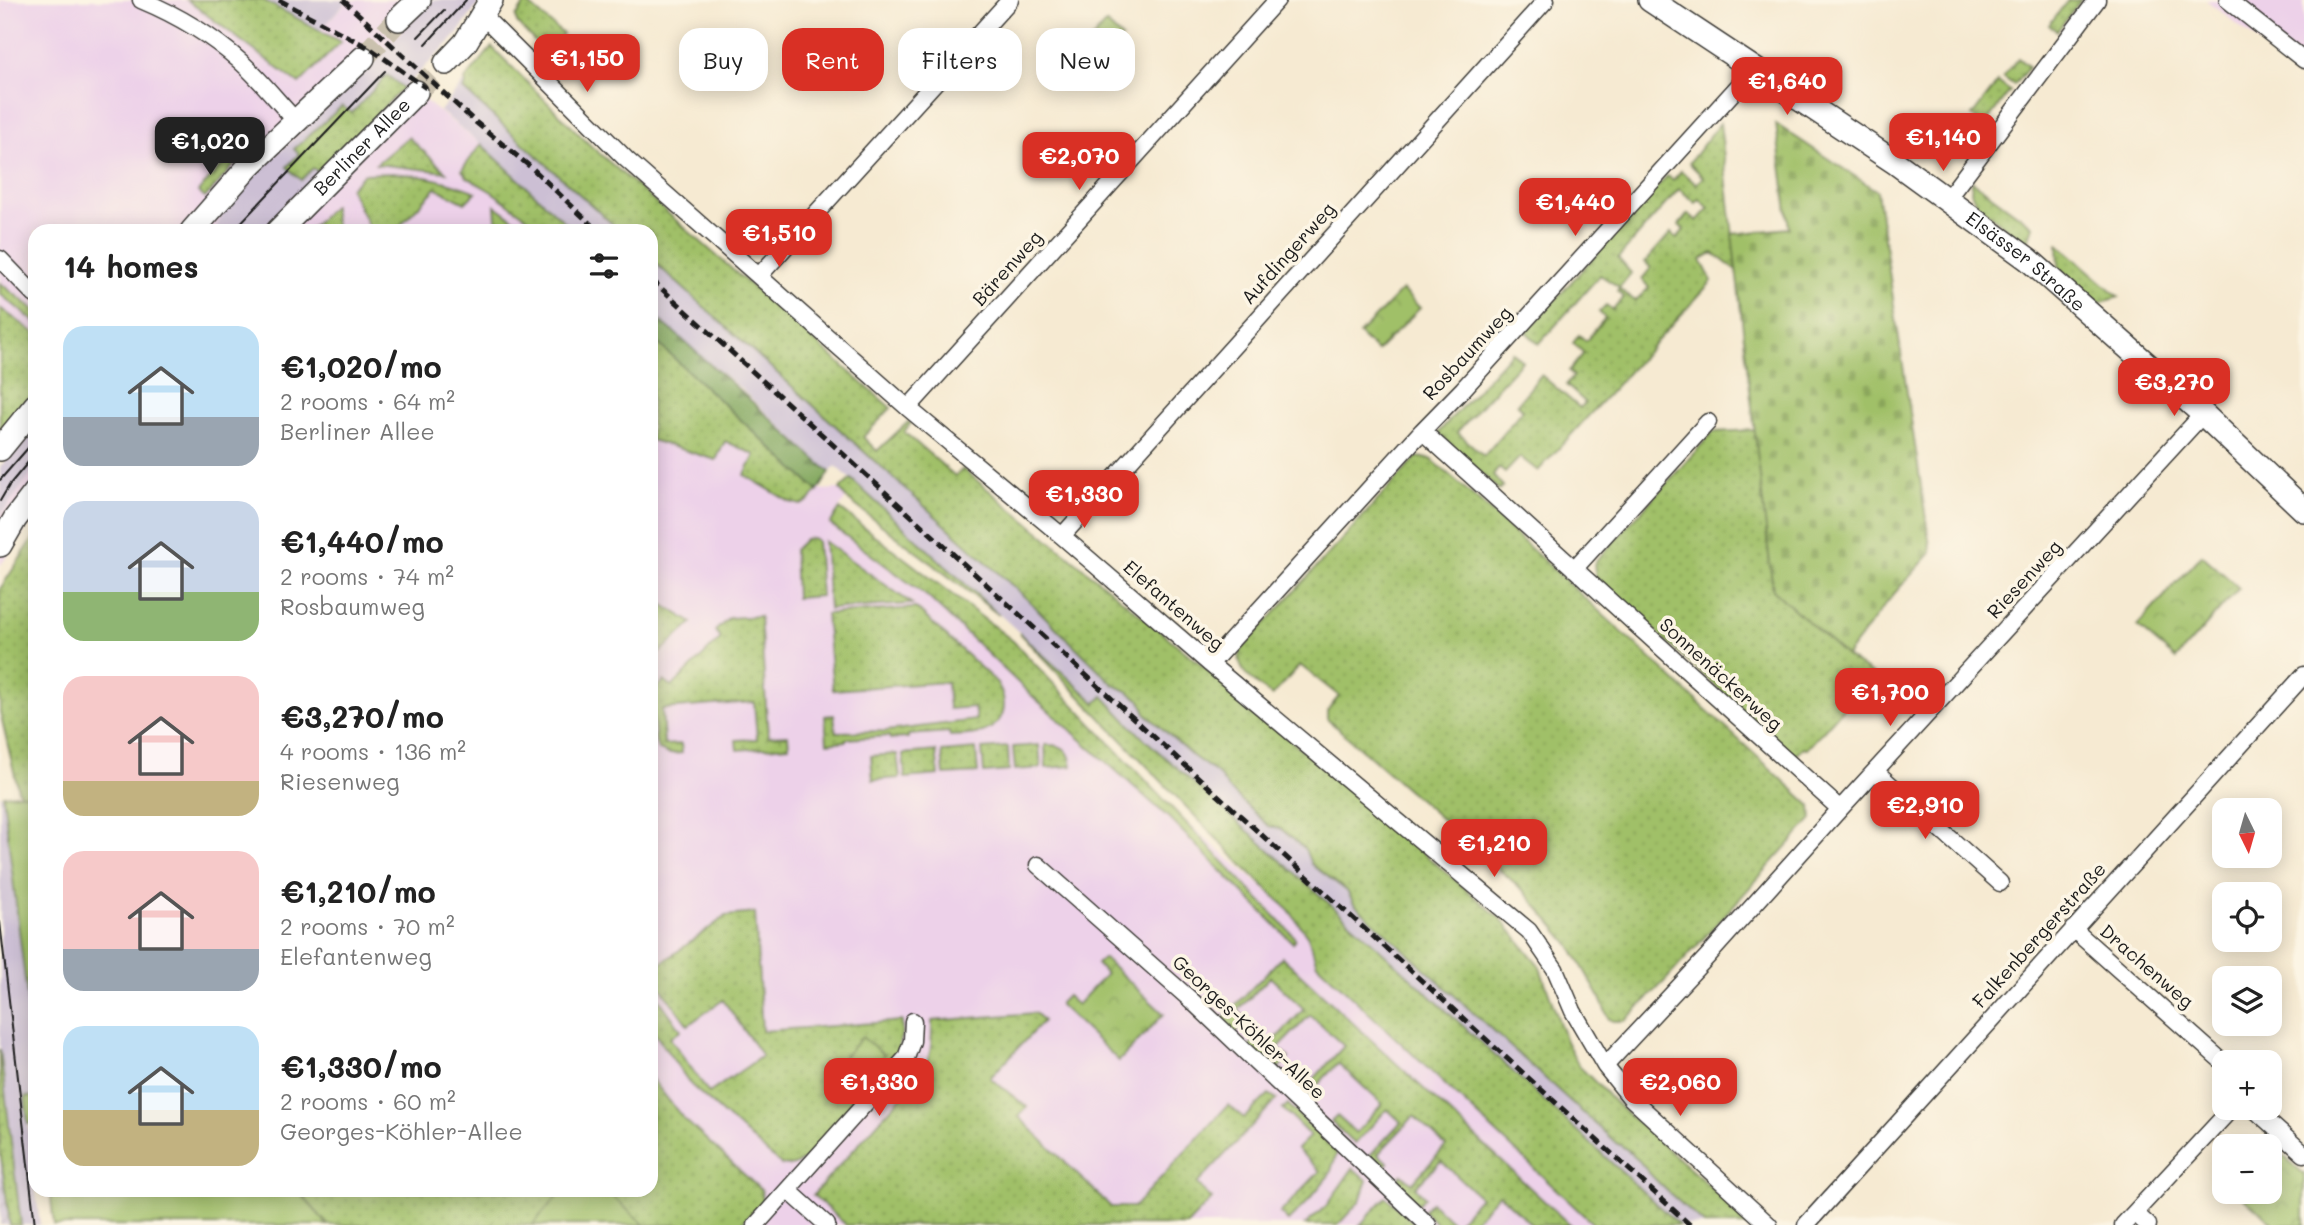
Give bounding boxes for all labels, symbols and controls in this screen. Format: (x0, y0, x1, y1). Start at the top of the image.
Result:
chip: Buy (679, 28, 768, 91)
chip: Rent (782, 28, 884, 91)
chip: Filters (898, 28, 1022, 91)
chip: New (1036, 28, 1135, 91)
pin: €1,150 (530, 34, 644, 94)
text: €1,150 (550, 42, 624, 72)
pin: €1,640 (1730, 58, 1844, 117)
text: €1,640 (1747, 65, 1827, 95)
street label: Berliner Allee (308, 92, 415, 200)
pin: €1,140 (1886, 114, 2000, 173)
pin: €1,020 (153, 118, 267, 177)
text: €1,140 (1905, 121, 1981, 151)
text: €1,020 (171, 125, 249, 155)
pin: €2,070 (1022, 132, 1136, 192)
text: €2,070 (1039, 140, 1119, 170)
pin: €1,440 (1518, 178, 1632, 238)
text: €1,440 (1535, 186, 1615, 216)
street label: Aufdingerweg (1235, 196, 1340, 309)
street label: Elsässer Straße (1961, 205, 2091, 316)
pin: €1,510 (722, 210, 836, 269)
text: €1,510 (742, 217, 816, 247)
street label: Bärenweg (966, 225, 1047, 311)
text: 14 homes (63, 246, 199, 286)
icon: filters (585, 247, 623, 285)
street label: Rosbaumweg (1417, 300, 1517, 405)
text: €1,020/mo (280, 346, 442, 386)
icon: home (119, 354, 203, 438)
pin: €3,270 (2117, 358, 2231, 418)
text: €3,270 (2134, 366, 2214, 396)
text: 2 rooms · 64 m² (280, 386, 455, 416)
text: Berliner Allee (280, 416, 435, 446)
pin: €1,330 (1027, 470, 1141, 530)
text: €1,330 (1045, 478, 1123, 508)
text: €1,440/mo (280, 521, 444, 561)
icon: home (119, 529, 203, 613)
street label: Riesenweg (1981, 534, 2066, 623)
street label: Elefantenweg (1119, 554, 1230, 655)
text: 2 rooms · 74 m² (280, 561, 454, 591)
text: Rosbaumweg (280, 591, 425, 621)
street label: Sonnenäckerweg (1655, 612, 1788, 736)
pin: €1,700 (1833, 668, 1947, 728)
text: €1,700 (1851, 676, 1929, 706)
text: €3,270/mo (280, 696, 444, 736)
icon: home (119, 704, 203, 788)
text: 4 rooms · 136 m² (280, 736, 466, 766)
text: Riesenweg (280, 766, 400, 796)
pin: €2,910 (1868, 782, 1982, 841)
text: €2,910 (1886, 789, 1964, 819)
north arrow (2212, 798, 2282, 868)
map controls (2212, 798, 2282, 1204)
pin: €1,210 (1437, 820, 1551, 879)
text: €1,210 (1457, 827, 1531, 857)
street label: Falkenbergerstraße (1966, 856, 2111, 1013)
text: €1,210/mo (280, 871, 436, 911)
icon: home (119, 879, 203, 963)
button: locate (2212, 882, 2282, 952)
text: 2 rooms · 70 m² (280, 911, 455, 941)
street label: Drachenweg (2095, 918, 2199, 1013)
text: Elefantenweg (280, 941, 432, 971)
street label: Georges-Köhler-Allee (1167, 949, 1331, 1104)
button: layers (2212, 966, 2282, 1036)
text: €1,330/mo (280, 1046, 442, 1086)
button: + (2212, 1050, 2282, 1120)
icon: home (119, 1054, 203, 1138)
pin: €1,330 (822, 1058, 936, 1118)
pin: €2,060 (1623, 1058, 1737, 1118)
text: €1,330 (840, 1066, 918, 1096)
text: €2,060 (1639, 1066, 1721, 1096)
text: 2 rooms · 60 m² (280, 1086, 456, 1116)
text: Georges-Köhler-Allee (280, 1116, 523, 1146)
button: − (2212, 1134, 2282, 1204)

